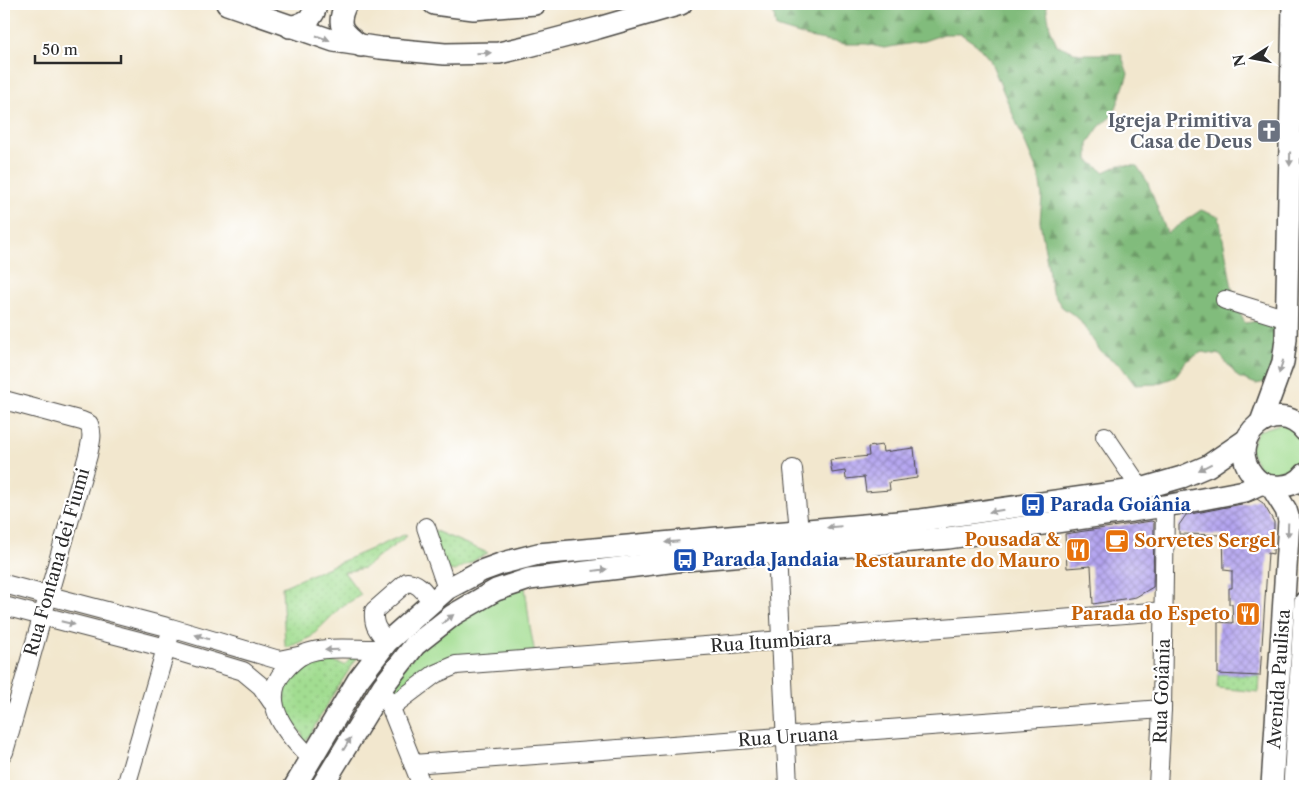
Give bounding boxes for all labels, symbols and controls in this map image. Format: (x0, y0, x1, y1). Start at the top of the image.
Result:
scale bar (35, 32, 121, 64)
north arrow (1226, 32, 1276, 82)
one-way arrow (315, 34, 330, 42)
text: 50 m (42, 40, 78, 59)
one-way arrow (476, 49, 492, 57)
text: N (1229, 53, 1249, 68)
place label: Igreja Primitiva Casa de Deus (1108, 110, 1253, 153)
church icon: Igreja Primitiva Casa de Deus (1256, 118, 1282, 144)
one-way arrow (1286, 151, 1294, 167)
one-way arrow (1277, 360, 1285, 375)
one-way arrow (1198, 463, 1212, 471)
street label: Rua Fontana dei Fiumi (20, 465, 95, 659)
bus stop icon: Parada Goiânia (1020, 492, 1046, 518)
place label: Parada Goiânia (1050, 494, 1191, 516)
one-way arrow (987, 507, 1003, 515)
one-way arrow (826, 523, 842, 531)
one-way arrow (1284, 523, 1292, 539)
cafe icon: Sorvetes Sergel (1104, 528, 1130, 554)
place label: Pousada & Restaurante do Mauro (855, 529, 1060, 572)
place label: Sorvetes Sergel (1134, 530, 1276, 552)
restaurant icon: Pousada & Restaurante do Mauro (1065, 537, 1091, 563)
one-way arrow (664, 538, 680, 546)
bus stop icon: Parada Jandaia (672, 547, 698, 573)
place label: Parada Jandaia (702, 549, 840, 571)
one-way arrow (592, 566, 608, 574)
restaurant icon: Parada do Espeto (1235, 601, 1261, 627)
place label: Parada do Espeto (1071, 603, 1230, 625)
street label: Avenida Paulista (1263, 608, 1295, 751)
one-way arrow (441, 614, 455, 624)
one-way arrow (60, 619, 75, 627)
street label: Rua Itumbiara (709, 627, 833, 657)
one-way arrow (194, 633, 209, 641)
street label: Rua Goiânia (1149, 638, 1175, 744)
one-way arrow (324, 646, 340, 654)
street label: Rua Uruana (737, 722, 839, 751)
one-way arrow (343, 738, 352, 751)

